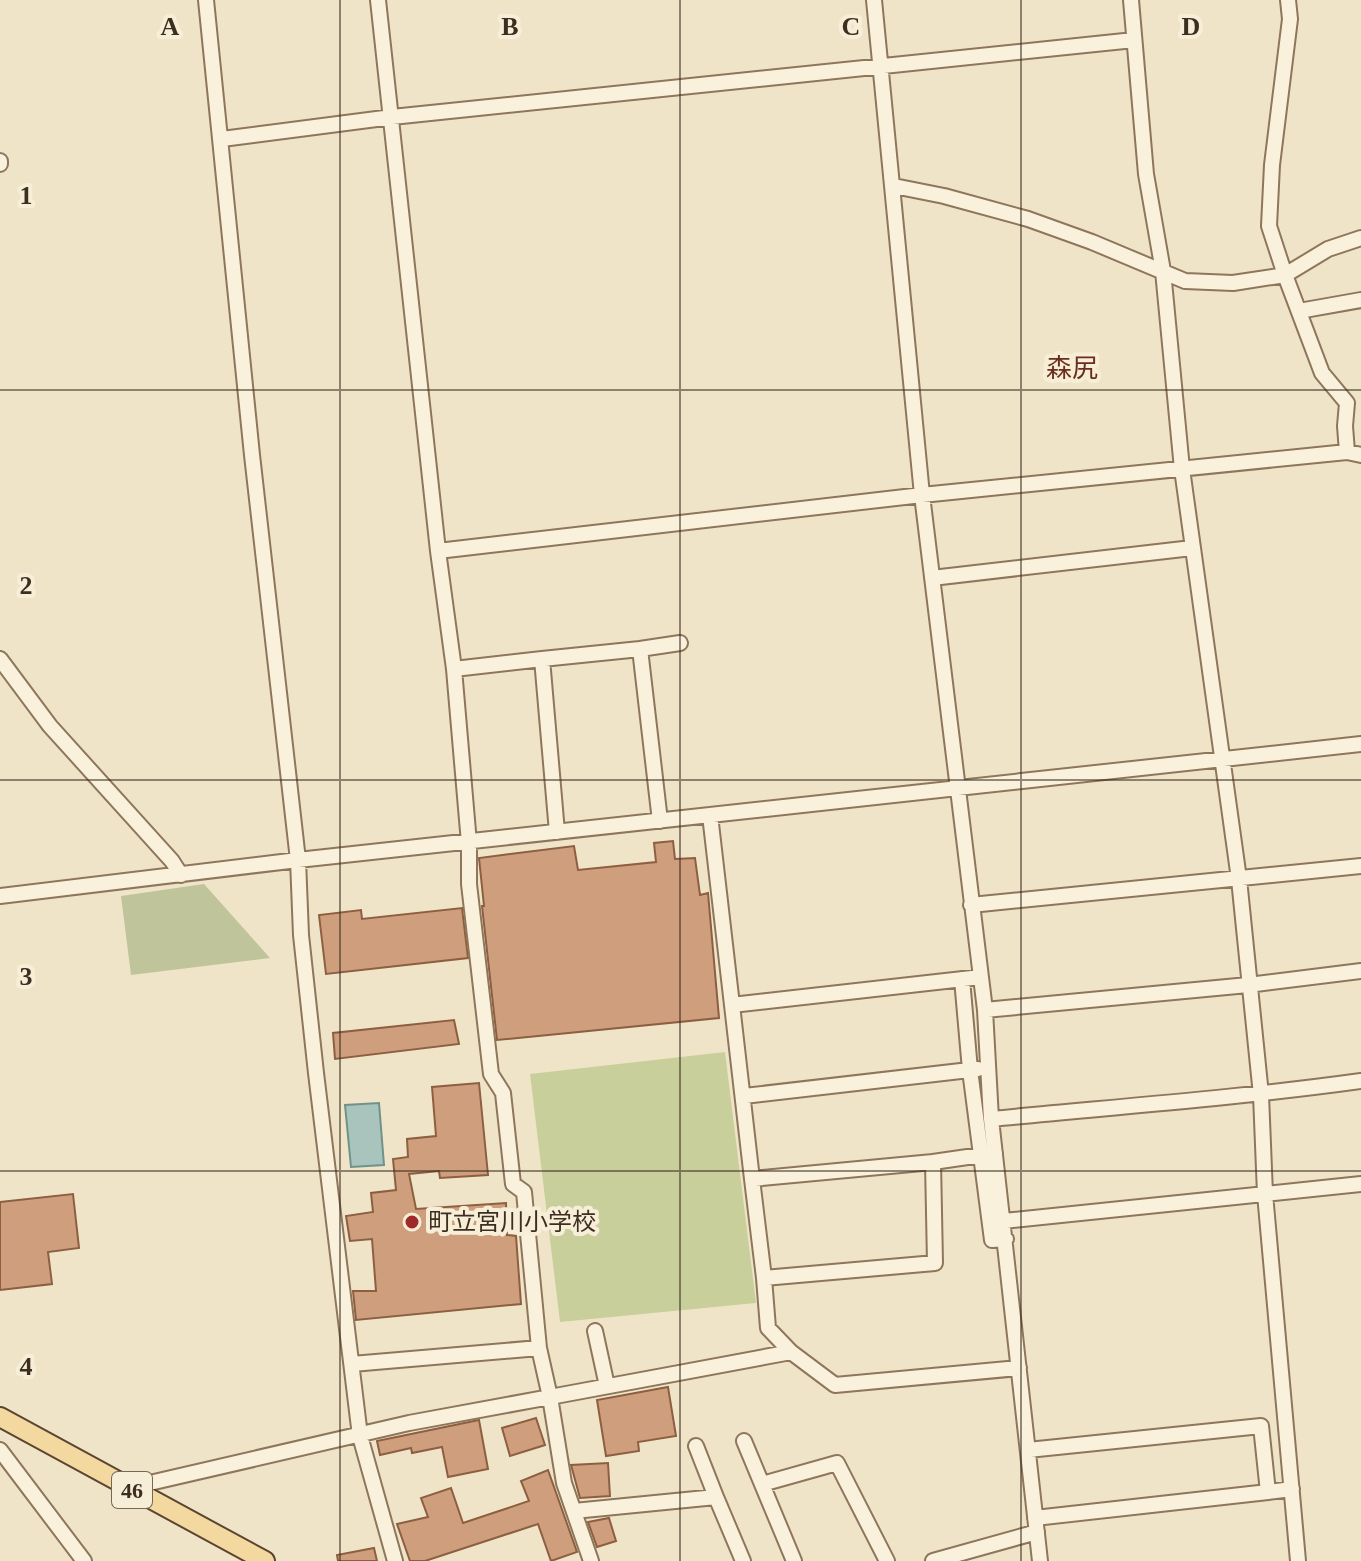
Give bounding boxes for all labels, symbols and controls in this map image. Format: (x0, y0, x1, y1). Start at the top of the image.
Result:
text: A (161, 12, 180, 41)
text: B (501, 12, 519, 41)
text: C (842, 12, 860, 41)
text: D (1182, 12, 1200, 41)
text: 1 (20, 181, 33, 210)
district label: 森尻 (1046, 354, 1098, 383)
text: 2 (20, 571, 33, 600)
text: 3 (20, 962, 33, 991)
place label: 町立宮川小学校 (428, 1209, 596, 1235)
marker: 町立宮川小学校 (403, 1213, 421, 1231)
text: 4 (20, 1352, 33, 1381)
road number: 46 (112, 1472, 152, 1508)

